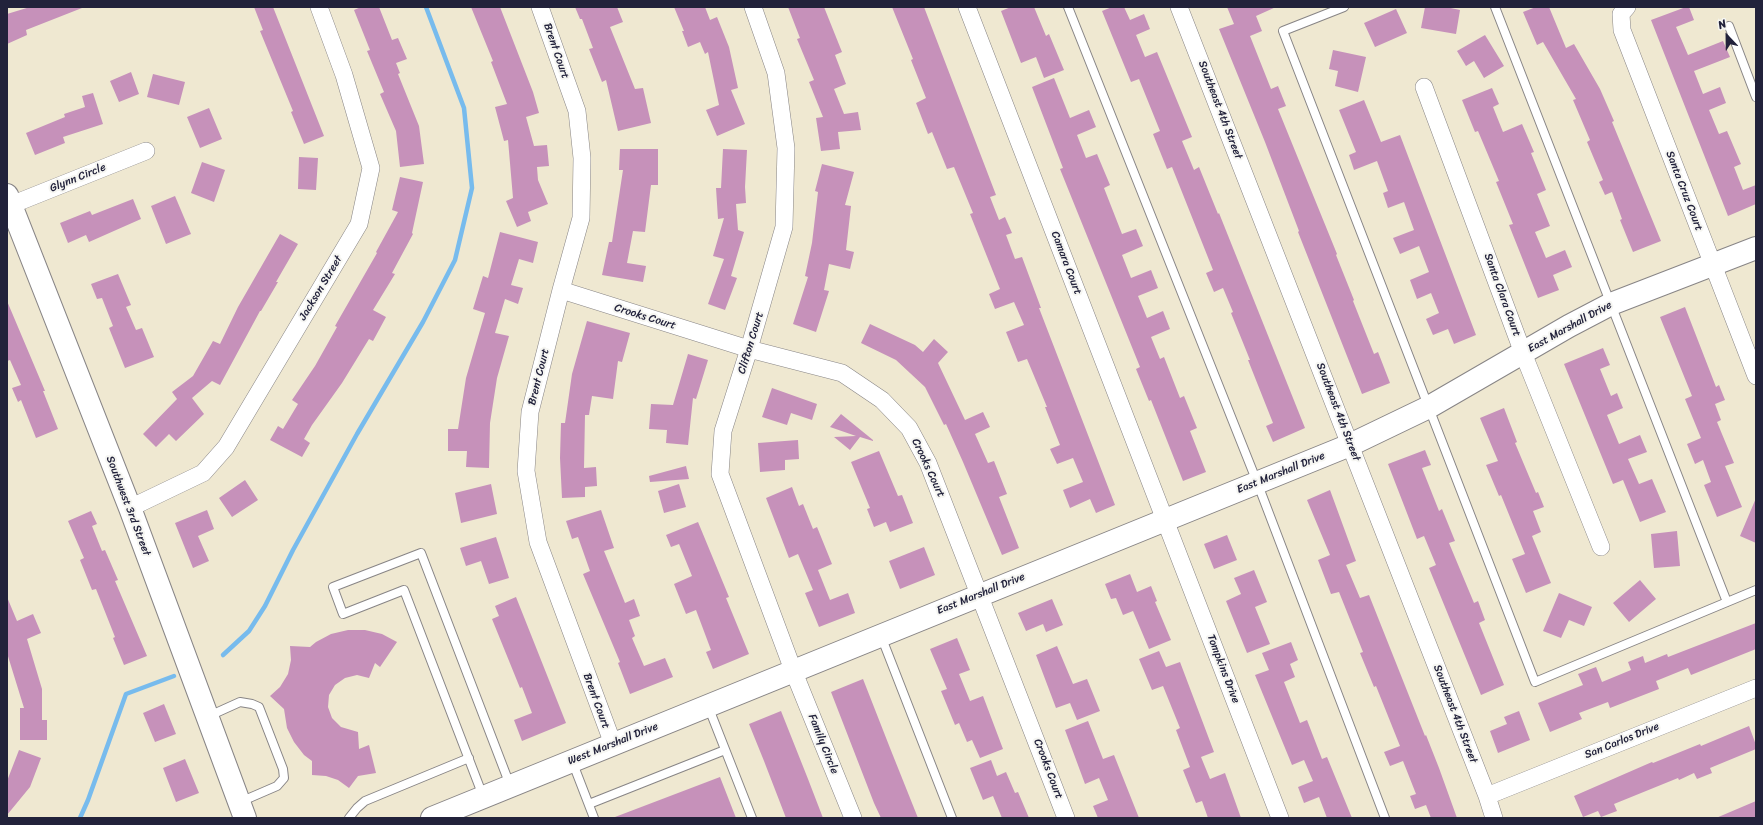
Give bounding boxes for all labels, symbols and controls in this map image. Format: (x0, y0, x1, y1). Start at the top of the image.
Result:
text: N (1715, 14, 1729, 35)
north arrow (1707, 16, 1747, 56)
street label: Brent Court (540, 21, 572, 81)
street label: Southeast 4th Street (1195, 59, 1245, 161)
street label: Santa Cruz Court (1663, 149, 1705, 233)
street label: Glynn Circle (48, 161, 108, 195)
street label: Camara Court (1048, 229, 1084, 297)
street label: Santa Clara Court (1481, 252, 1523, 338)
street label: Jackson Street (297, 253, 345, 323)
street label: East Marshall Drive (1526, 299, 1614, 355)
street label: Crooks Court (613, 301, 677, 333)
street label: Clifton Court (735, 310, 767, 376)
street label: Brent Court (526, 347, 552, 407)
street label: Southeast 4th Street (1313, 361, 1363, 463)
street label: Crooks Court (909, 436, 947, 500)
street label: East Marshall Drive (1235, 449, 1327, 497)
street label: Southwest 3rd Street (103, 454, 153, 558)
street label: East Marshall Drive (935, 570, 1027, 618)
street label: Tompkins Drive (1204, 633, 1242, 705)
street label: Southeast 4th Street (1430, 663, 1480, 765)
street label: Brent Court (580, 671, 612, 731)
street label: Family Circle (805, 712, 841, 776)
street label: West Marshall Drive (566, 720, 660, 768)
street label: San Carlos Drive (1583, 720, 1661, 762)
street label: Crooks Court (1030, 737, 1066, 801)

